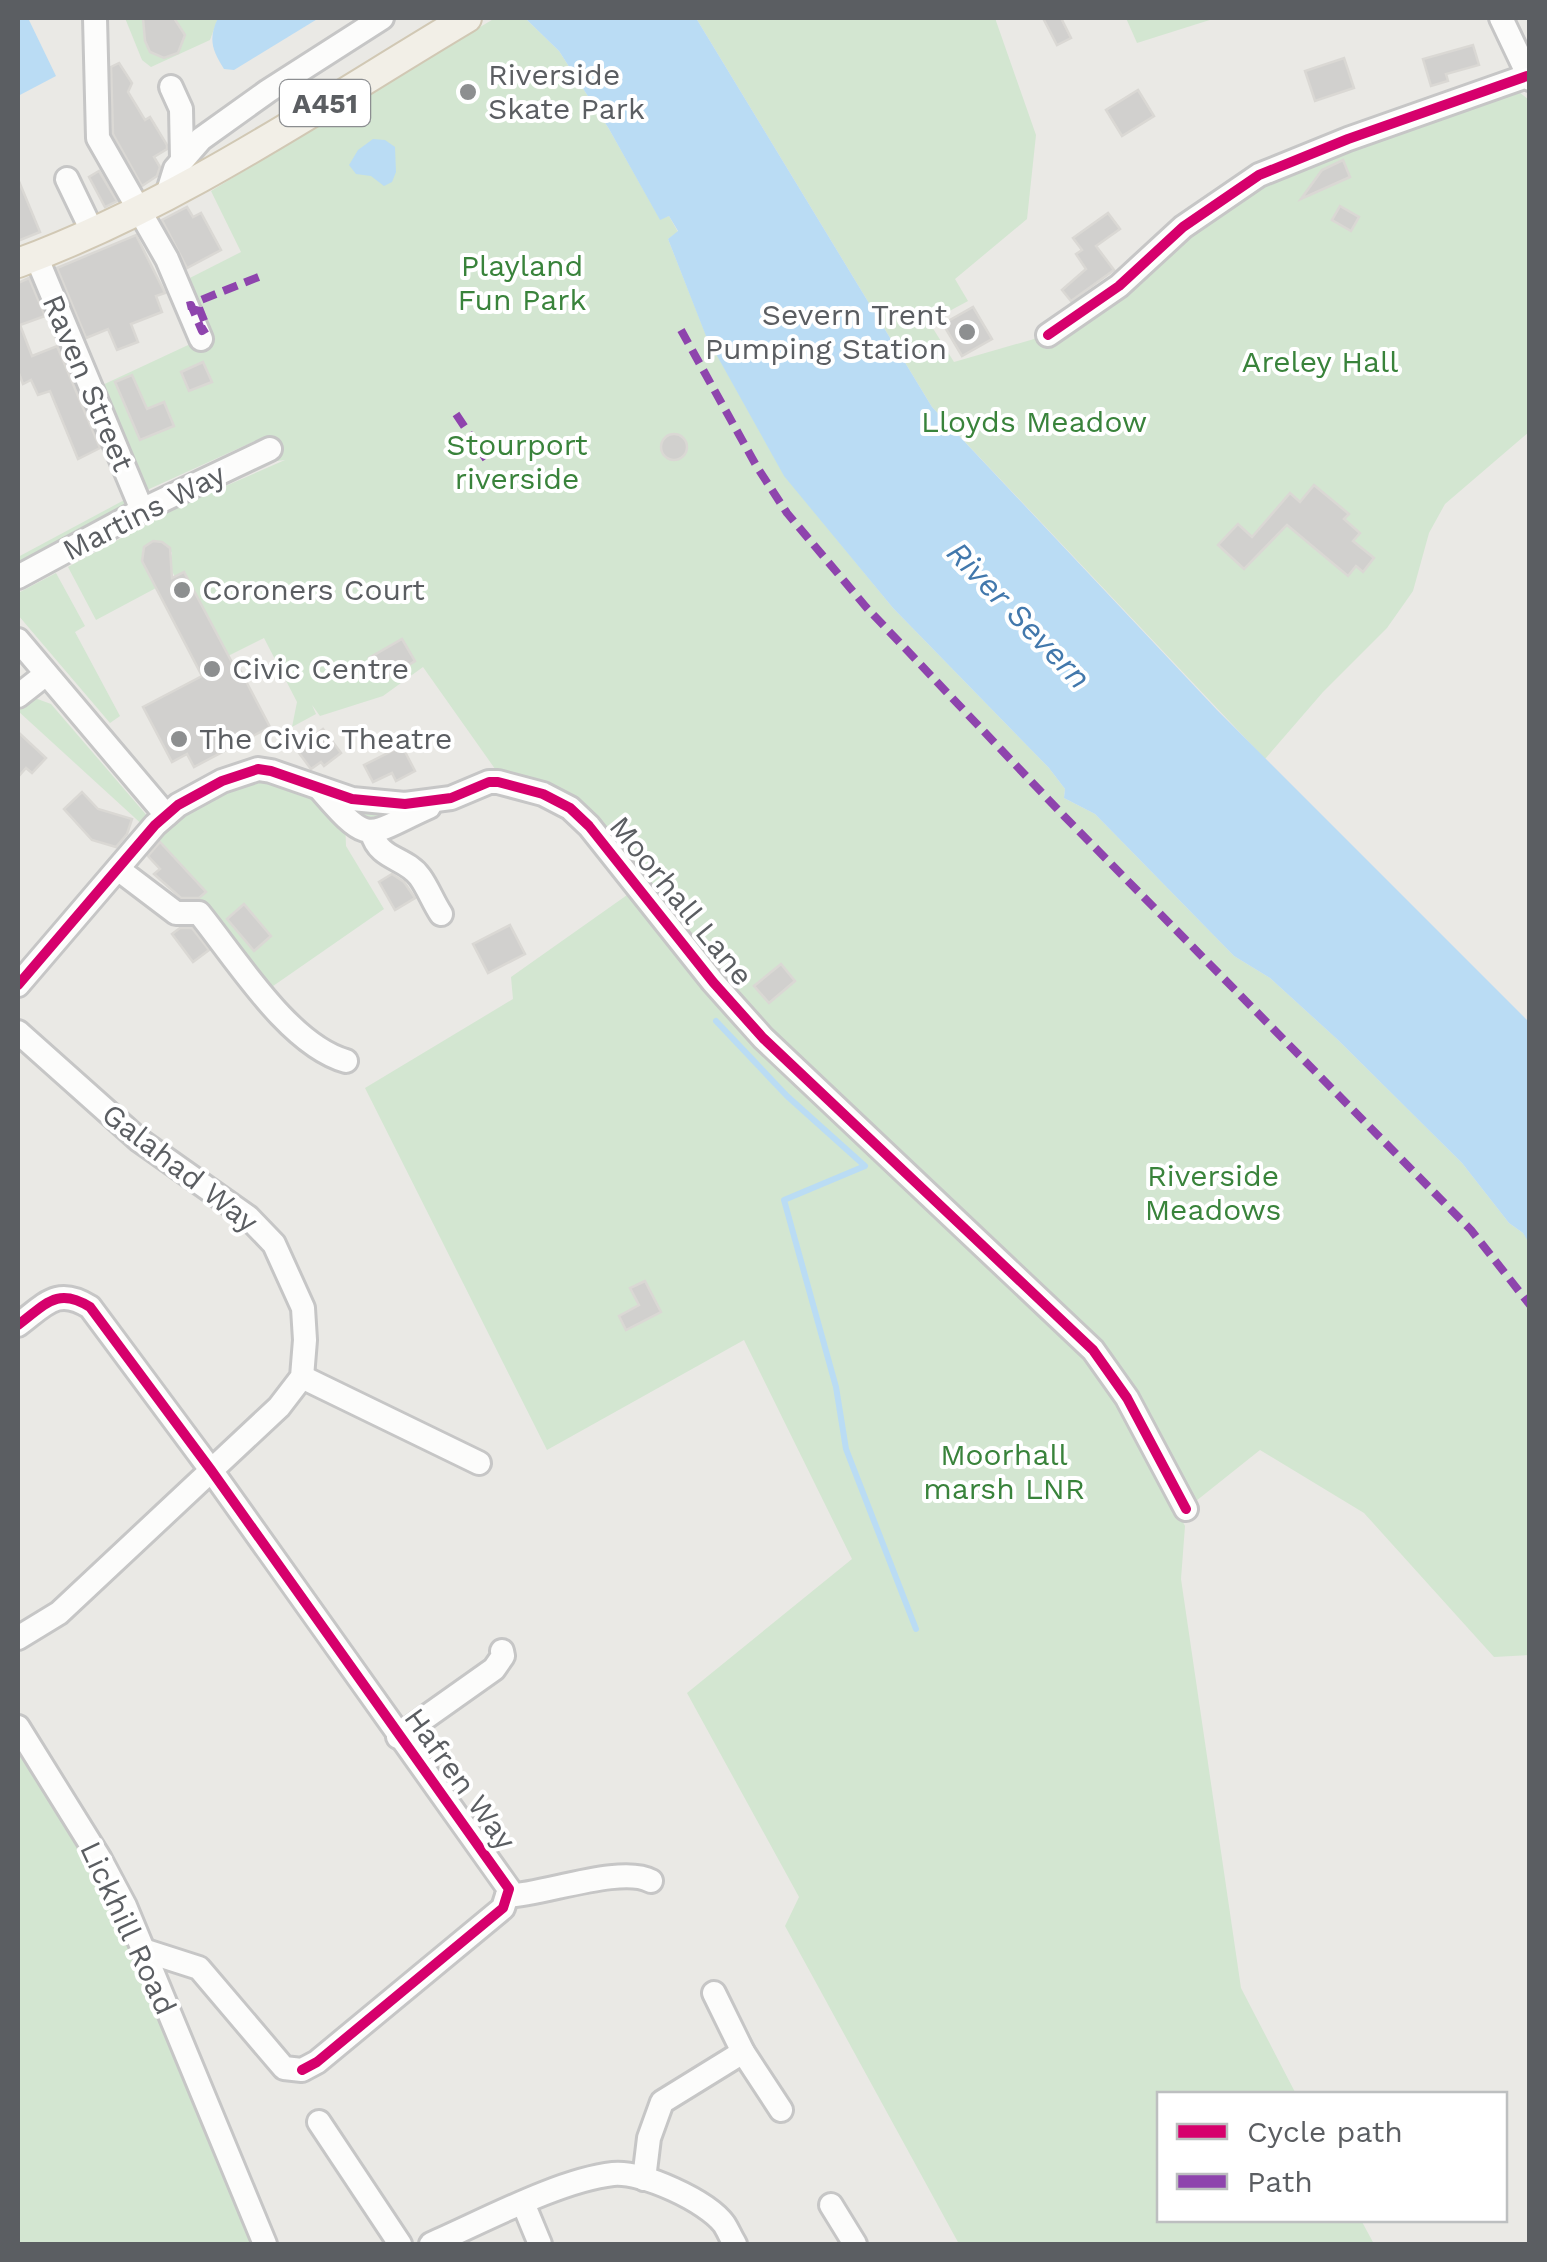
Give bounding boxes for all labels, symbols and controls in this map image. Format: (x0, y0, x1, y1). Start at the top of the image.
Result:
place label: Riverside Skate Park (488, 57, 645, 126)
road number: A451 (280, 80, 370, 126)
marker: Riverside Skate Park (457, 81, 479, 103)
park label: Playland Fun Park (458, 248, 586, 317)
street label: Raven Street (36, 289, 142, 477)
place label: Severn Trent Pumping Station (705, 297, 947, 366)
marker: Severn Trent Pumping Station (956, 321, 978, 343)
park label: Areley Hall (1242, 344, 1398, 379)
park label: Lloyds Meadow (921, 404, 1147, 439)
park label: Stourport riverside (446, 427, 588, 496)
street label: Martins Way (57, 455, 231, 567)
water label: River Severn (939, 533, 1099, 697)
place label: Coroners Court (202, 572, 425, 607)
marker: Coroners Court (171, 579, 193, 601)
place label: Civic Centre (232, 651, 409, 686)
marker: Civic Centre (201, 658, 223, 680)
place label: The Civic Theatre (199, 721, 452, 756)
marker: The Civic Theatre (168, 728, 190, 750)
street label: Moorhall Lane (602, 809, 760, 992)
street label: Galahad Way (95, 1096, 266, 1240)
park label: Riverside Meadows (1145, 1158, 1281, 1227)
park label: Moorhall marsh LNR (923, 1437, 1085, 1506)
street label: Hafren Way (397, 1701, 524, 1857)
street label: Lickhill Road (73, 1836, 184, 2020)
legend (1157, 2092, 1507, 2222)
text: Cycle path (1247, 2114, 1403, 2149)
text: Path (1247, 2164, 1313, 2199)

